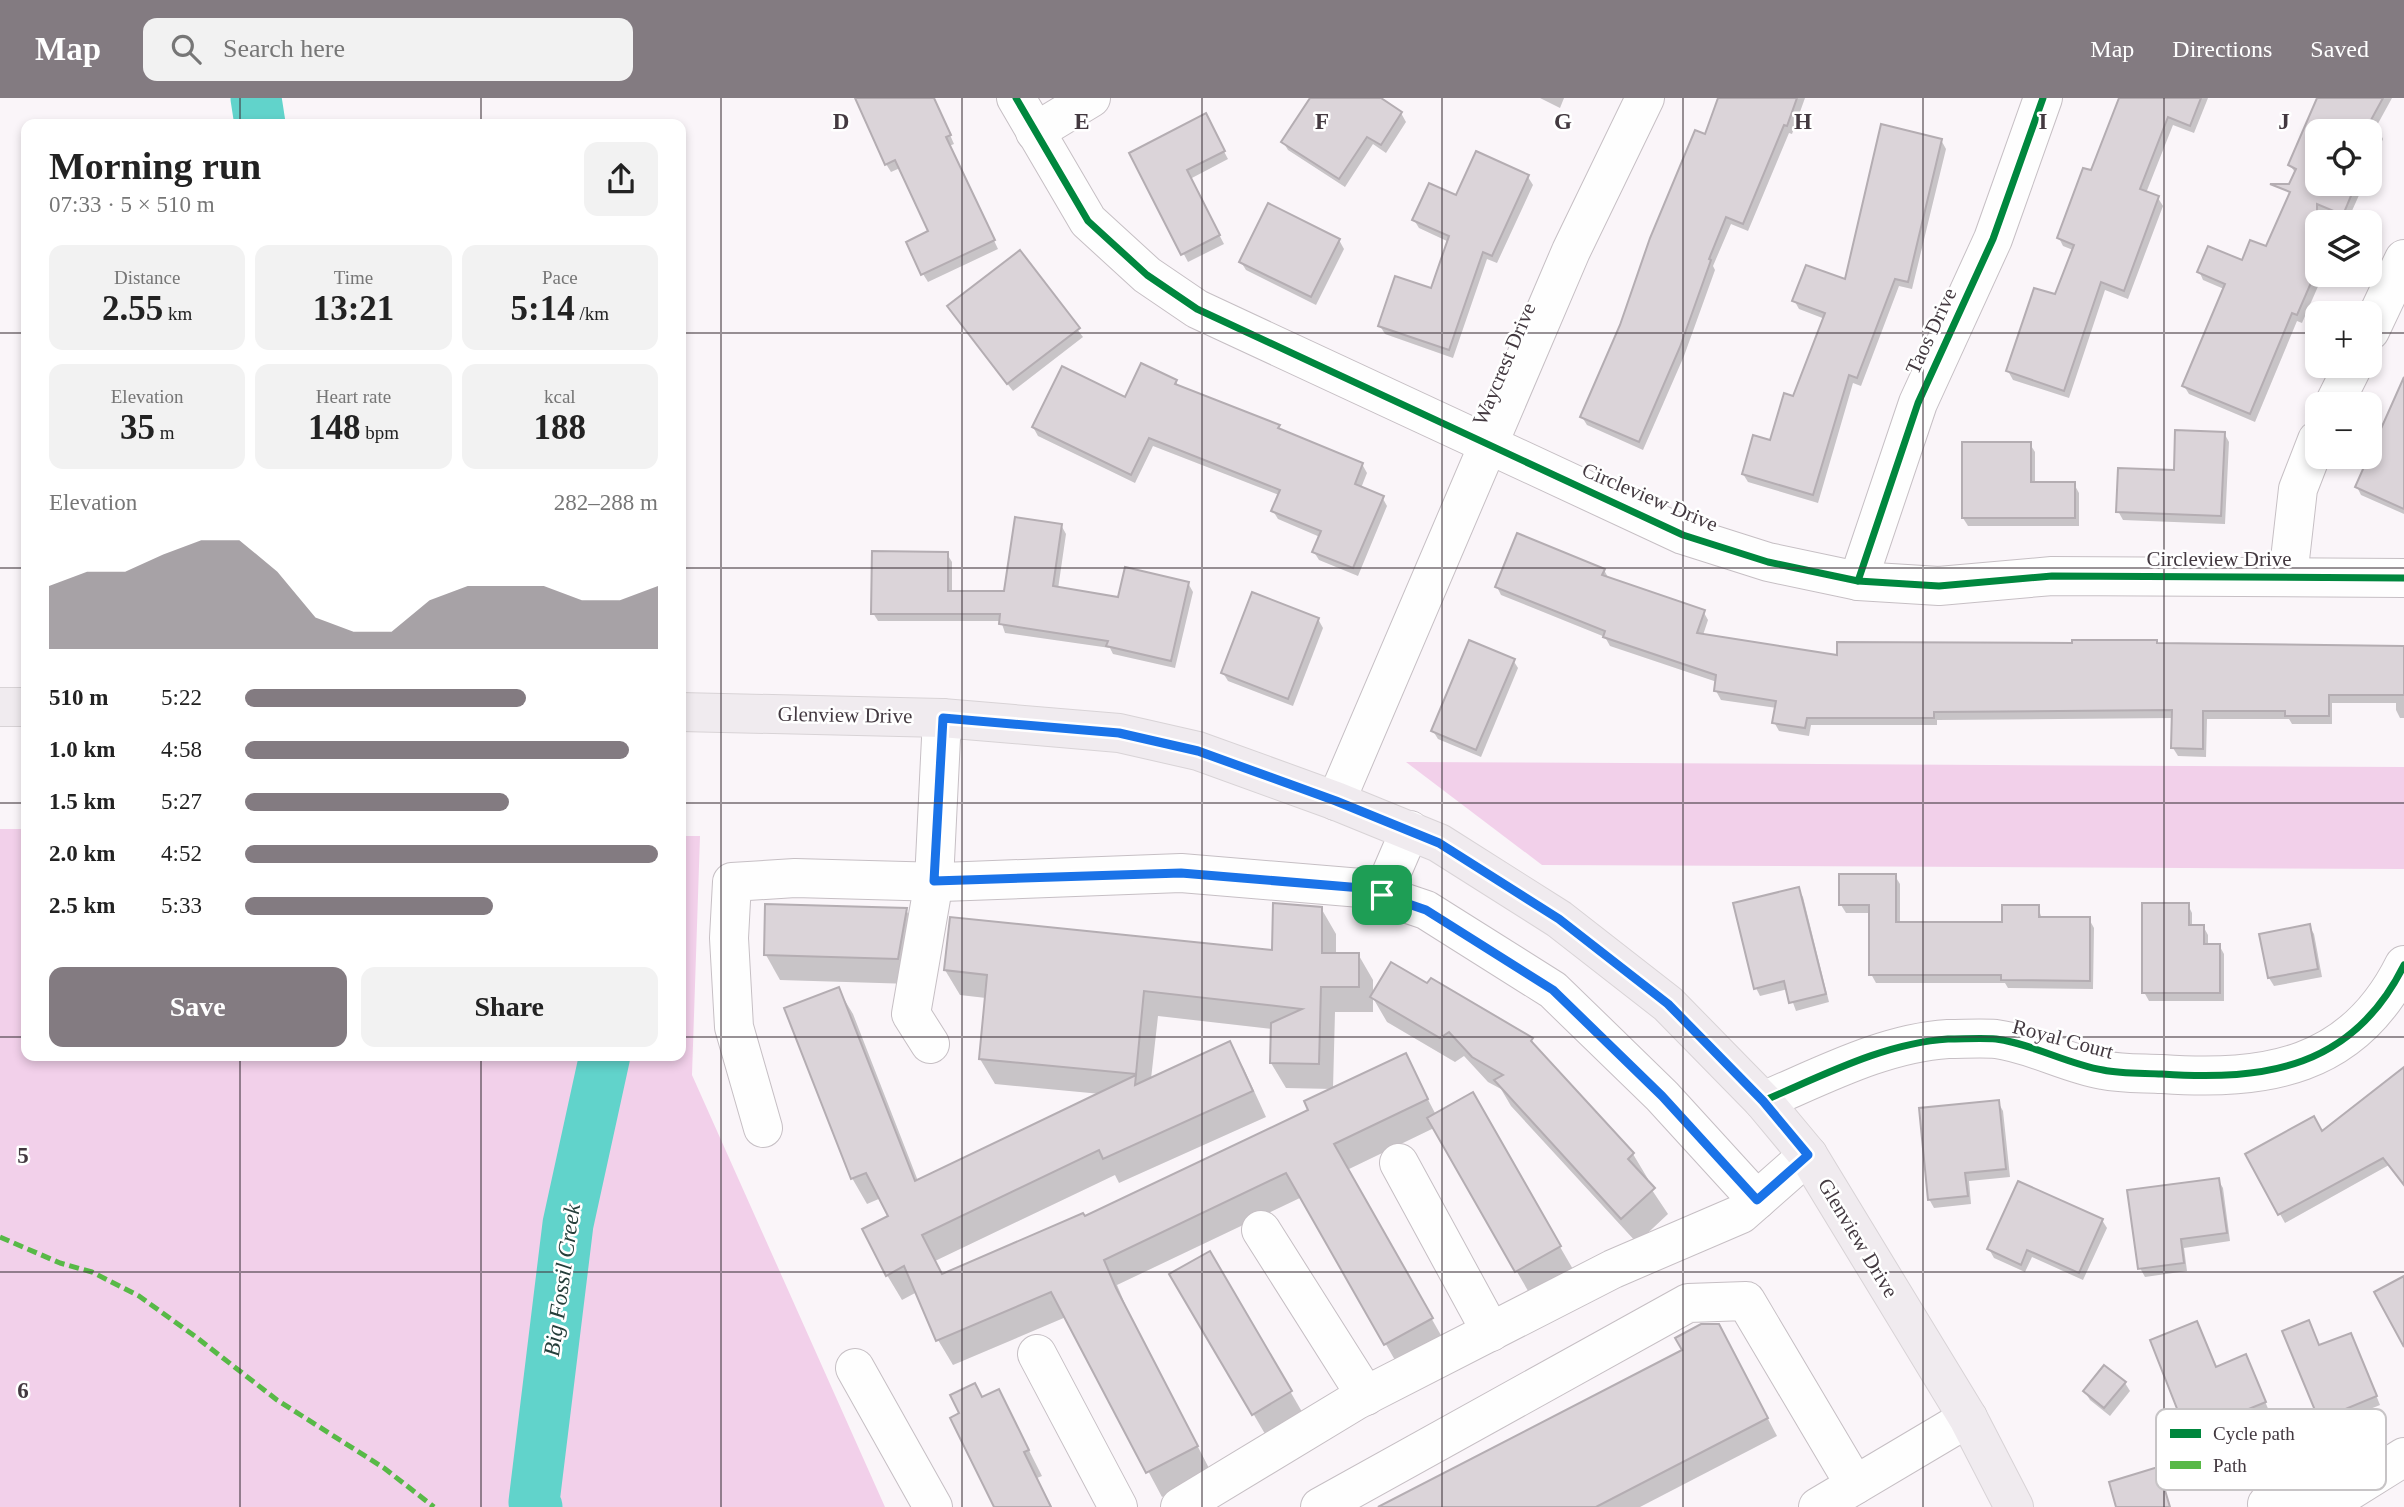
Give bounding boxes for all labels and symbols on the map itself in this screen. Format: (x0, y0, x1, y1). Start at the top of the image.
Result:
text: D (833, 109, 849, 134)
text: E (1074, 109, 1090, 134)
text: F (1315, 109, 1329, 134)
text: G (1554, 109, 1572, 134)
text: H (1794, 109, 1812, 134)
text: I (2039, 109, 2048, 134)
text: J (2278, 109, 2290, 134)
street label: Taos Drive (1901, 284, 1961, 378)
street label: Waycrest Drive (1467, 299, 1541, 429)
street label: Circleview Drive (1578, 458, 1722, 536)
street label: Circleview Drive (2146, 547, 2292, 571)
street label: Glenview Drive (777, 702, 913, 728)
pin (1352, 865, 1412, 925)
street label: Royal Court (2010, 1014, 2116, 1064)
text: 5 (17, 1143, 29, 1168)
street label: Glenview Drive (1813, 1174, 1903, 1302)
water label: Big Fossil Creek (539, 1201, 585, 1358)
text: 6 (17, 1378, 29, 1403)
legend (2156, 1409, 2386, 1490)
text: Cycle path (2213, 1423, 2295, 1444)
text: Path (2213, 1455, 2247, 1476)

